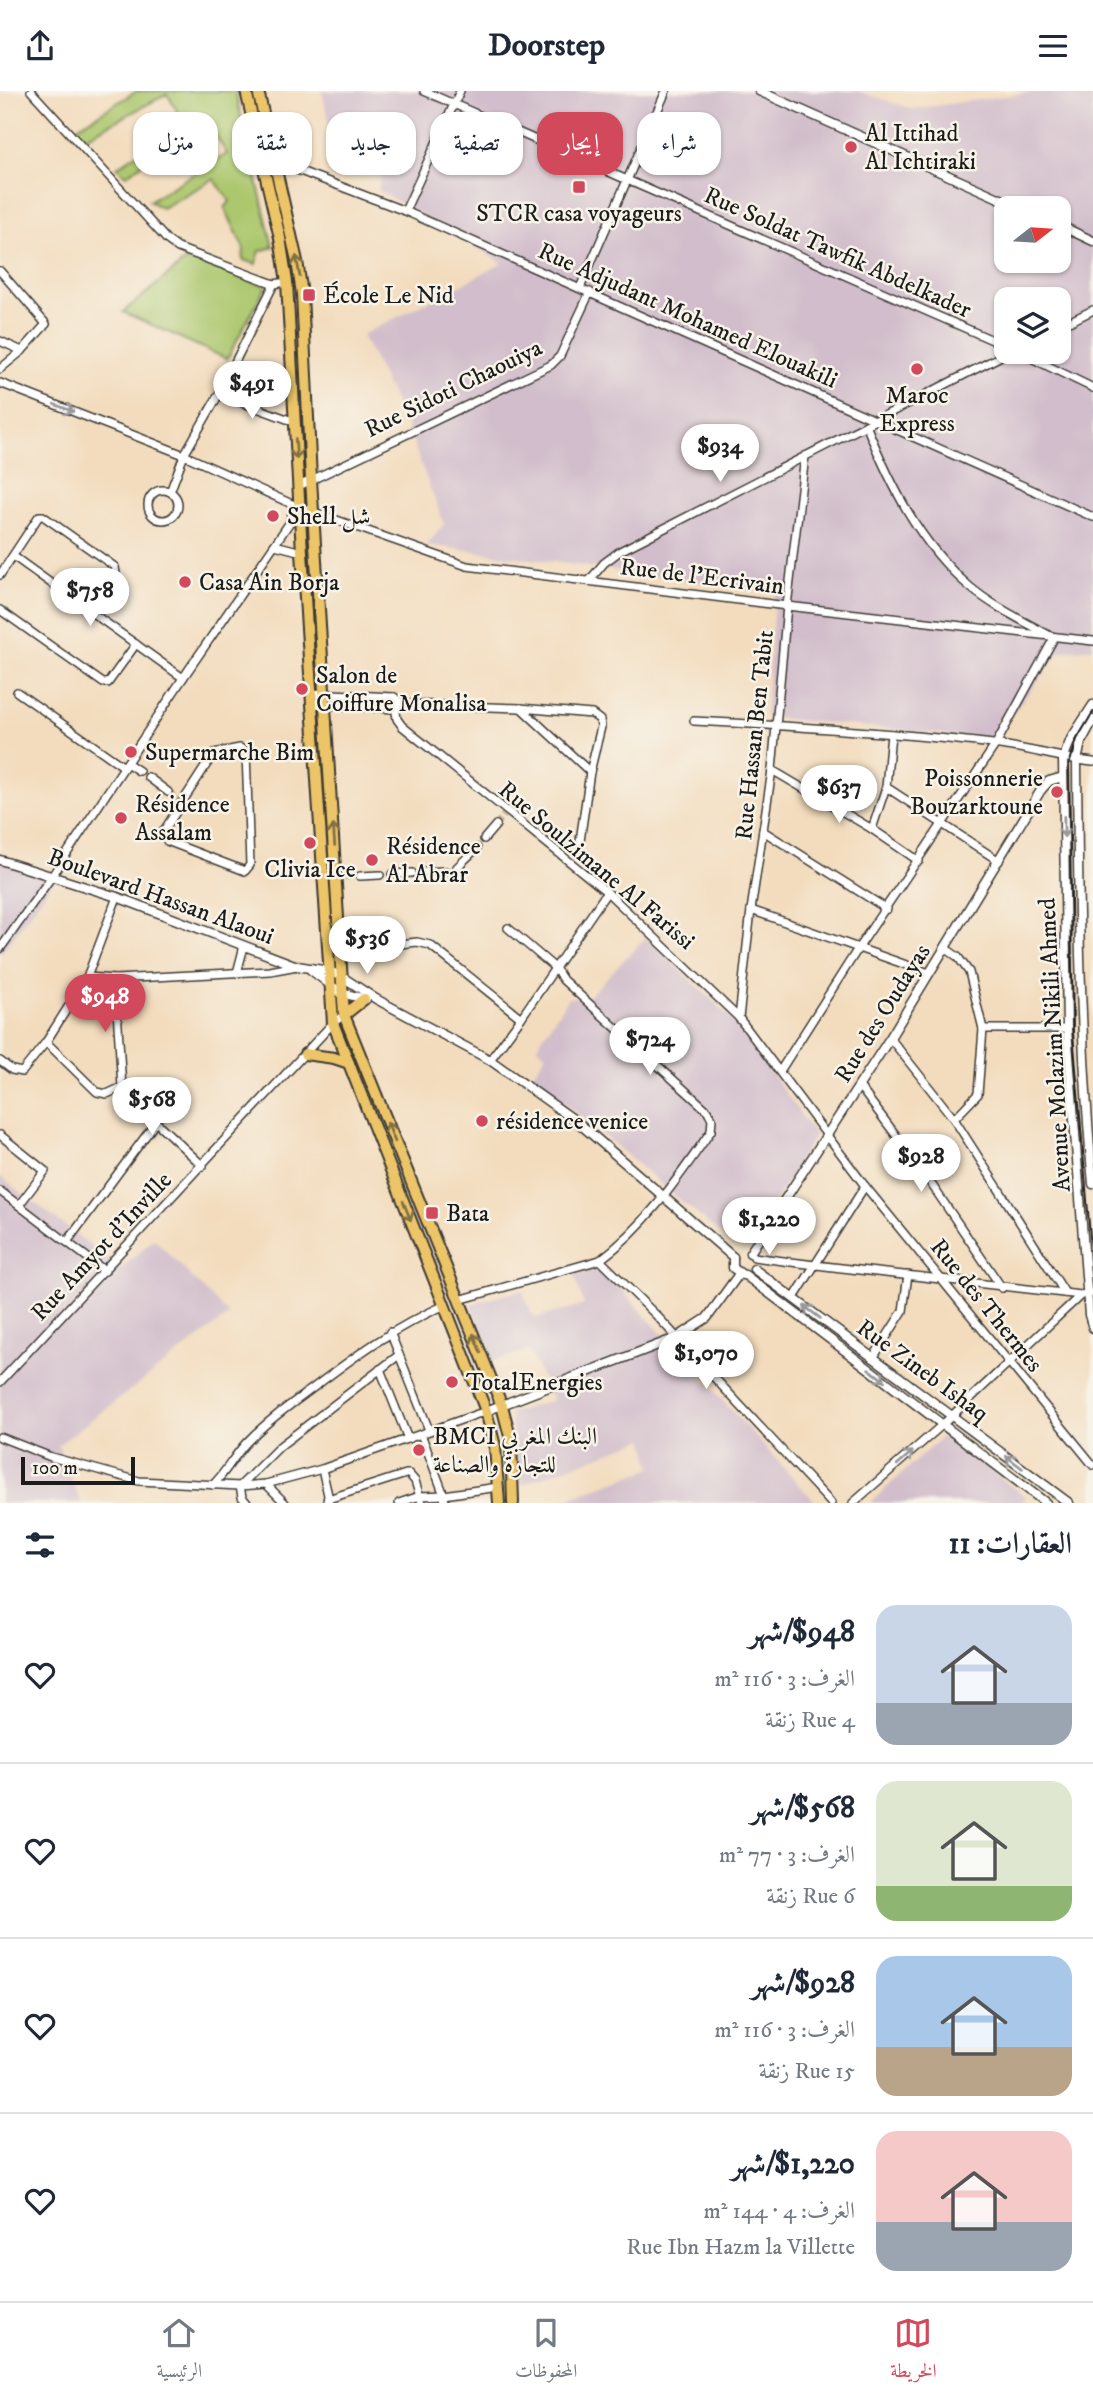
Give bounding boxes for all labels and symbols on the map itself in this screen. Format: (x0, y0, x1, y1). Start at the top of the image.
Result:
place label: Al Ittihad Al Ichtiraki (865, 119, 976, 177)
marker: Al Ittihad Al Ichtiraki (843, 139, 859, 155)
marker: STCR casa voyageurs (571, 179, 587, 195)
street label: Rue Soldat Tawfik Abdelkader (699, 180, 976, 326)
north arrow (994, 196, 1071, 273)
place label: STCR casa voyageurs (476, 199, 682, 229)
street label: Rue Adjudant Mohamed Elouakili (533, 236, 842, 396)
one-way arrow (291, 255, 304, 277)
place label: École Le Nid (323, 281, 454, 311)
marker: École Le Nid (301, 287, 317, 303)
street label: Rue Sidoti Chaouiya (360, 333, 548, 445)
pin: $491 (211, 361, 293, 421)
marker: Maroc Express (909, 361, 925, 377)
place label: Maroc Express (879, 381, 955, 439)
one-way arrow (52, 403, 74, 416)
pin: $934 (679, 425, 761, 484)
one-way arrow (290, 437, 303, 460)
place label: Shell شل (287, 502, 371, 533)
marker: Shell شل (265, 508, 281, 524)
street label: Rue de l'Ecrivain (618, 552, 786, 602)
pin: $758 (49, 568, 131, 628)
place label: Casa Ain Borja (199, 568, 340, 598)
marker: Casa Ain Borja (177, 574, 193, 590)
street label: Rue Hassan Ben Tabit (729, 628, 781, 842)
place label: Salon de Coiffure Monalisa (316, 661, 487, 719)
marker: Salon de Coiffure Monalisa (294, 681, 310, 697)
place label: Supermarche Bim (145, 738, 314, 768)
marker: Supermarche Bim (123, 744, 139, 760)
place label: Poissonnerie Bouzarktoune (910, 764, 1043, 822)
pin: $637 (798, 765, 880, 825)
street label: Rue Soulzimane Al Farissi (492, 775, 701, 957)
marker: Poissonnerie Bouzarktoune (1049, 784, 1065, 800)
place label: Résidence Assalam (135, 790, 230, 848)
marker: Résidence Assalam (113, 810, 129, 826)
one-way arrow (1057, 815, 1071, 838)
one-way arrow (327, 824, 340, 846)
place label: Résidence Al Abrar (386, 832, 481, 890)
marker: Clivia Ice (302, 835, 318, 851)
street label: Boulevard Hassan Alaoui (43, 842, 278, 952)
marker: Résidence Al Abrar (364, 852, 380, 868)
place label: Clivia Ice (264, 855, 356, 885)
street label: Avenue Molazim Nikili Ahmed (1032, 897, 1078, 1193)
pin: $536 (326, 917, 408, 976)
street label: Rue des Oudayas (828, 939, 937, 1088)
pin: $948 (64, 975, 146, 1034)
pin: $724 (609, 1017, 691, 1077)
pin: $568 (111, 1077, 193, 1137)
place label: résidence venice (496, 1107, 648, 1137)
marker: résidence venice (474, 1113, 490, 1129)
one-way arrow (384, 1122, 397, 1143)
pin: $928 (880, 1135, 962, 1194)
street label: Rue Amyot d'Inville (25, 1166, 179, 1327)
pin: $1,220 (712, 1197, 826, 1257)
place label: Bata (446, 1199, 490, 1229)
one-way arrow (402, 1200, 415, 1222)
marker: Bata (424, 1205, 440, 1221)
street label: Rue des Thermes (923, 1233, 1049, 1378)
one-way arrow (803, 1305, 822, 1319)
street label: Rue Zineb Ishaq (851, 1313, 995, 1429)
pin: $1,070 (649, 1331, 763, 1391)
one-way arrow (469, 1333, 482, 1354)
place label: TotalEnergies (466, 1368, 603, 1398)
one-way arrow (868, 1368, 886, 1383)
marker: TotalEnergies (444, 1374, 460, 1390)
place label: BMCI البنك المغربي للتجارة والصناعة (433, 1422, 597, 1480)
marker: BMCI البنك المغربي للتجارة والصناعة (411, 1442, 427, 1458)
one-way arrow (895, 1450, 913, 1466)
scale bar (21, 1454, 135, 1486)
one-way arrow (1005, 1455, 1024, 1469)

